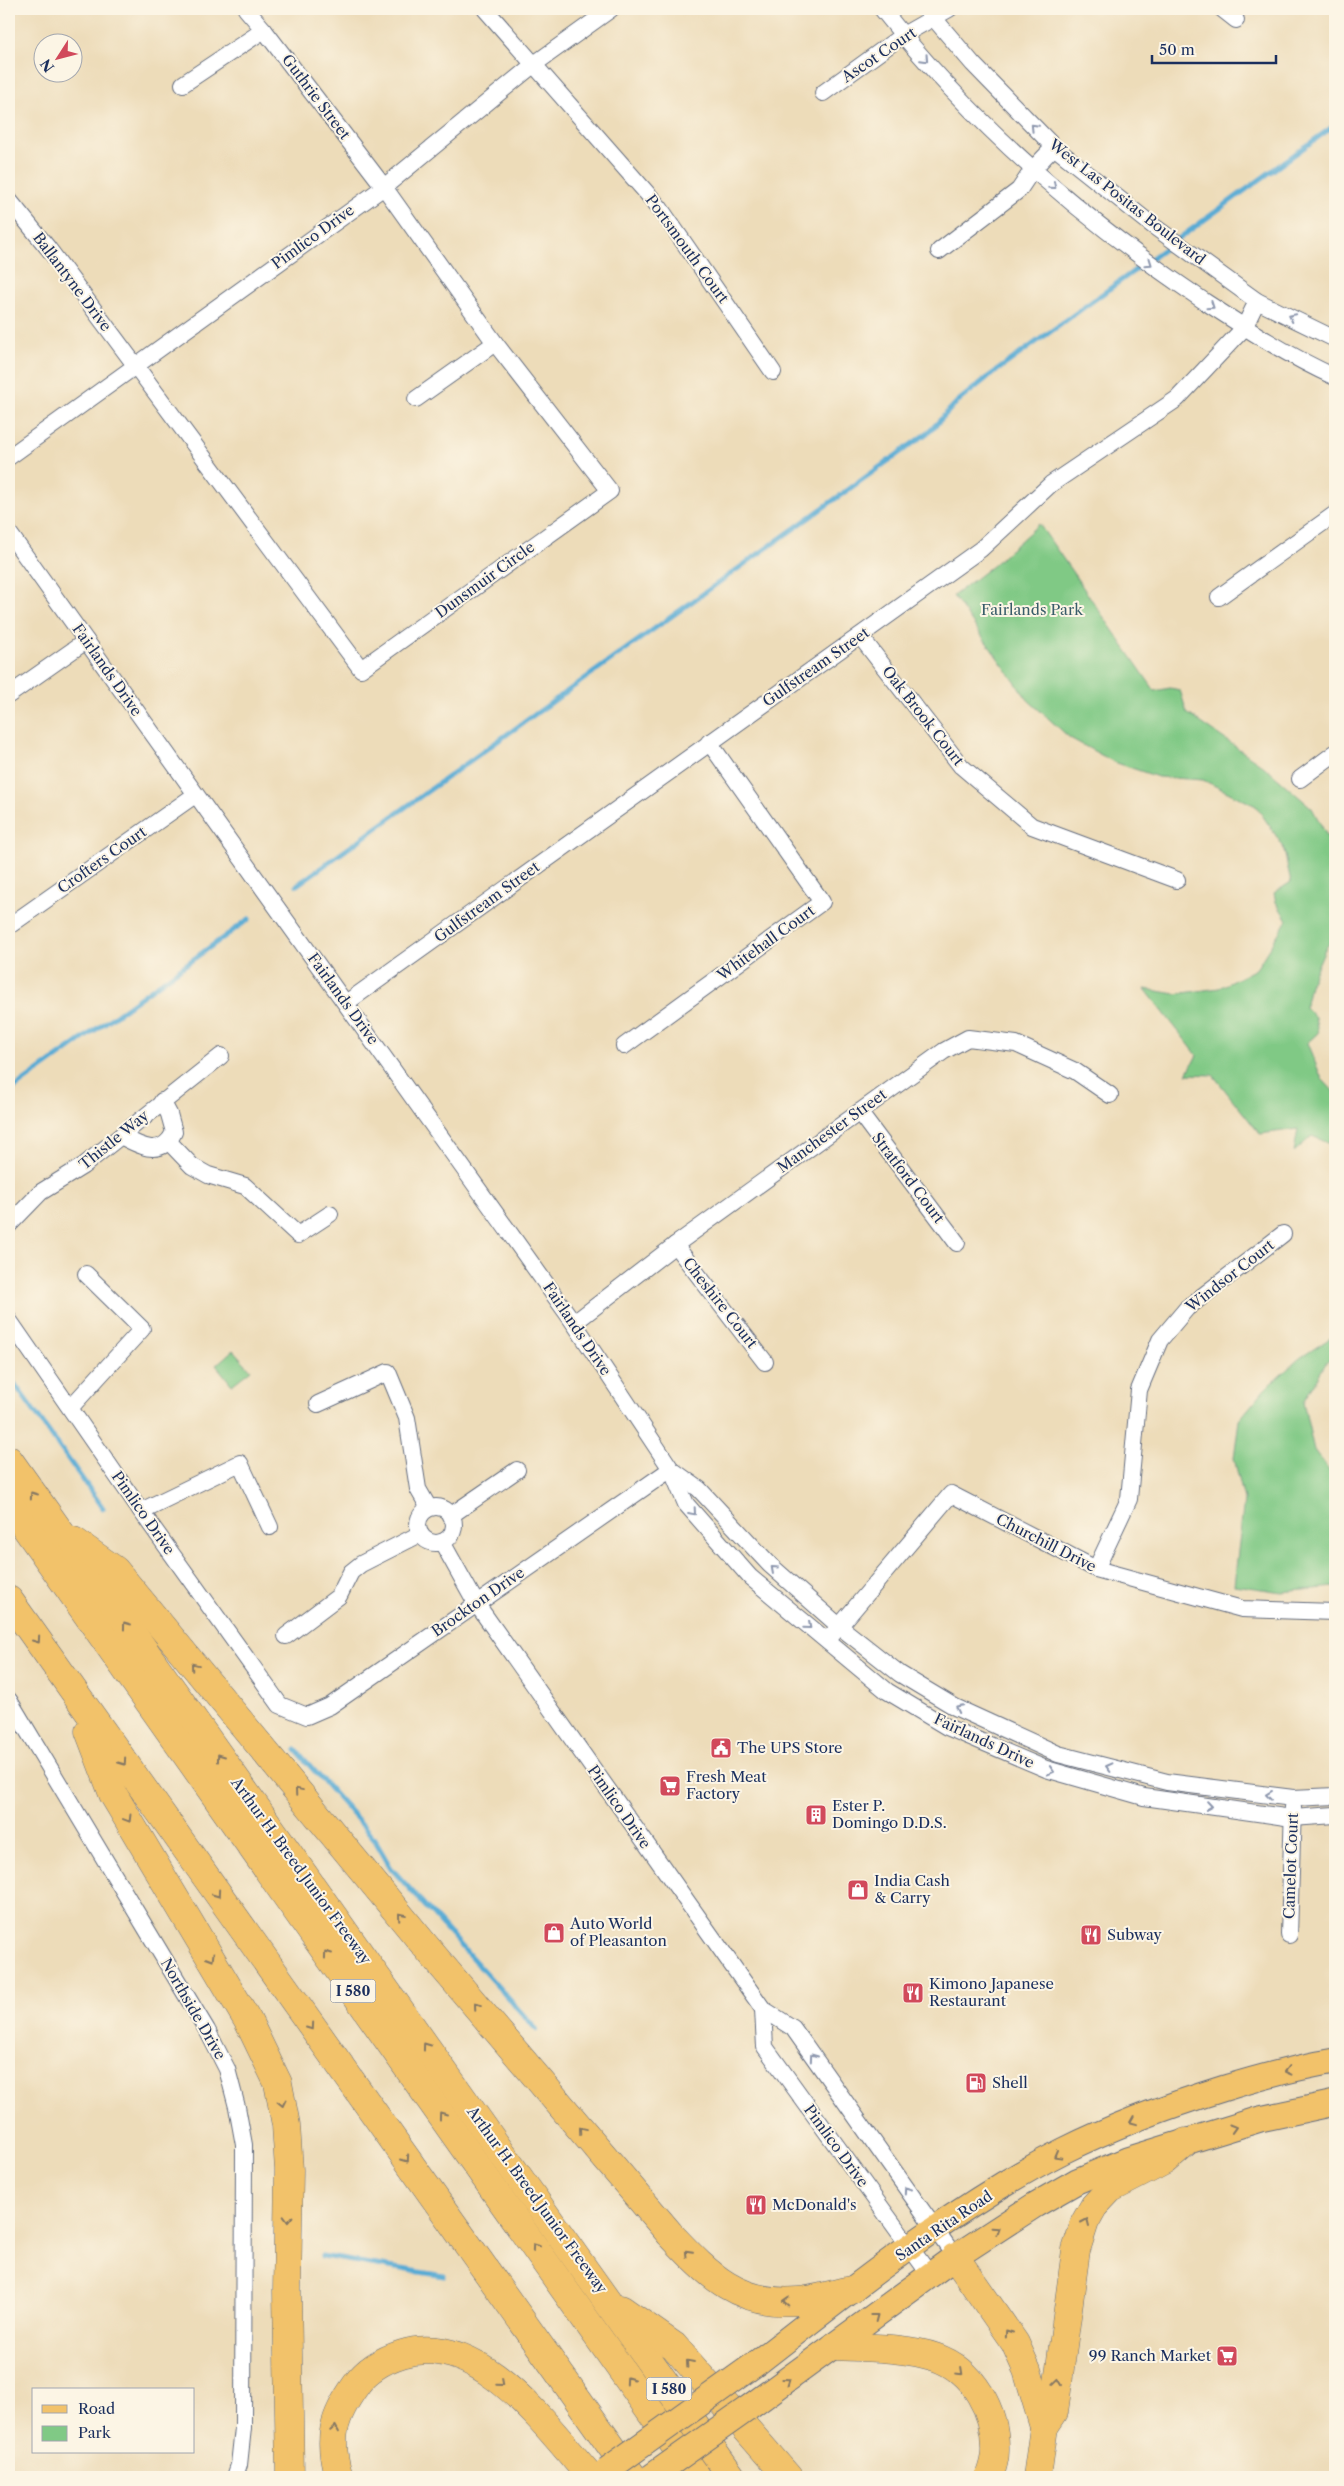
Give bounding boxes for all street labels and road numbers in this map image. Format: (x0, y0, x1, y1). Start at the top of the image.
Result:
street label: Ascot Court (837, 22, 920, 87)
street label: Guthrie Street (278, 50, 355, 144)
street label: West Las Positas Boulevard (1044, 134, 1209, 269)
street label: Portsmouth Court (642, 191, 734, 307)
street label: Pimlico Drive (268, 200, 358, 273)
street label: Ballantyne Drive (29, 228, 116, 335)
street label: Dunsmuir Circle (431, 537, 538, 622)
street label: Fairlands Drive (69, 620, 146, 720)
street label: Gulfstream Street (759, 622, 873, 710)
street label: Oak Brook Court (878, 662, 969, 770)
street label: Crofters Court (54, 822, 150, 897)
street label: Gulfstream Street (430, 857, 544, 946)
street label: Whitehall Court (712, 900, 819, 985)
street label: Fairlands Drive (304, 949, 383, 1048)
street label: Manchester Street (773, 1084, 891, 1177)
street label: Thistle Way (75, 1105, 153, 1173)
street label: Stratford Court (868, 1128, 949, 1227)
street label: Windsor Court (1181, 1235, 1278, 1317)
street label: Cheshire Court (679, 1254, 762, 1352)
street label: Fairlands Drive (539, 1278, 616, 1379)
street label: Pimlico Drive (108, 1467, 179, 1558)
street label: Churchill Drive (993, 1509, 1100, 1576)
street label: Brockton Drive (428, 1563, 528, 1641)
street label: Fairlands Drive (931, 1709, 1037, 1772)
street label: Pimlico Drive (584, 1761, 655, 1852)
street label: Arthur H. Breed Junior Freeway (227, 1773, 376, 1968)
street label: Camelot Court (1279, 1812, 1302, 1919)
street label: Northside Drive (157, 1955, 230, 2063)
road number: I 580 (330, 1980, 376, 2002)
street label: Pimlico Drive (800, 2101, 873, 2191)
street label: Arthur H. Breed Junior Freeway (463, 2102, 612, 2297)
street label: Santa Rita Road (892, 2186, 996, 2265)
road number: I 580 (646, 2378, 692, 2400)

